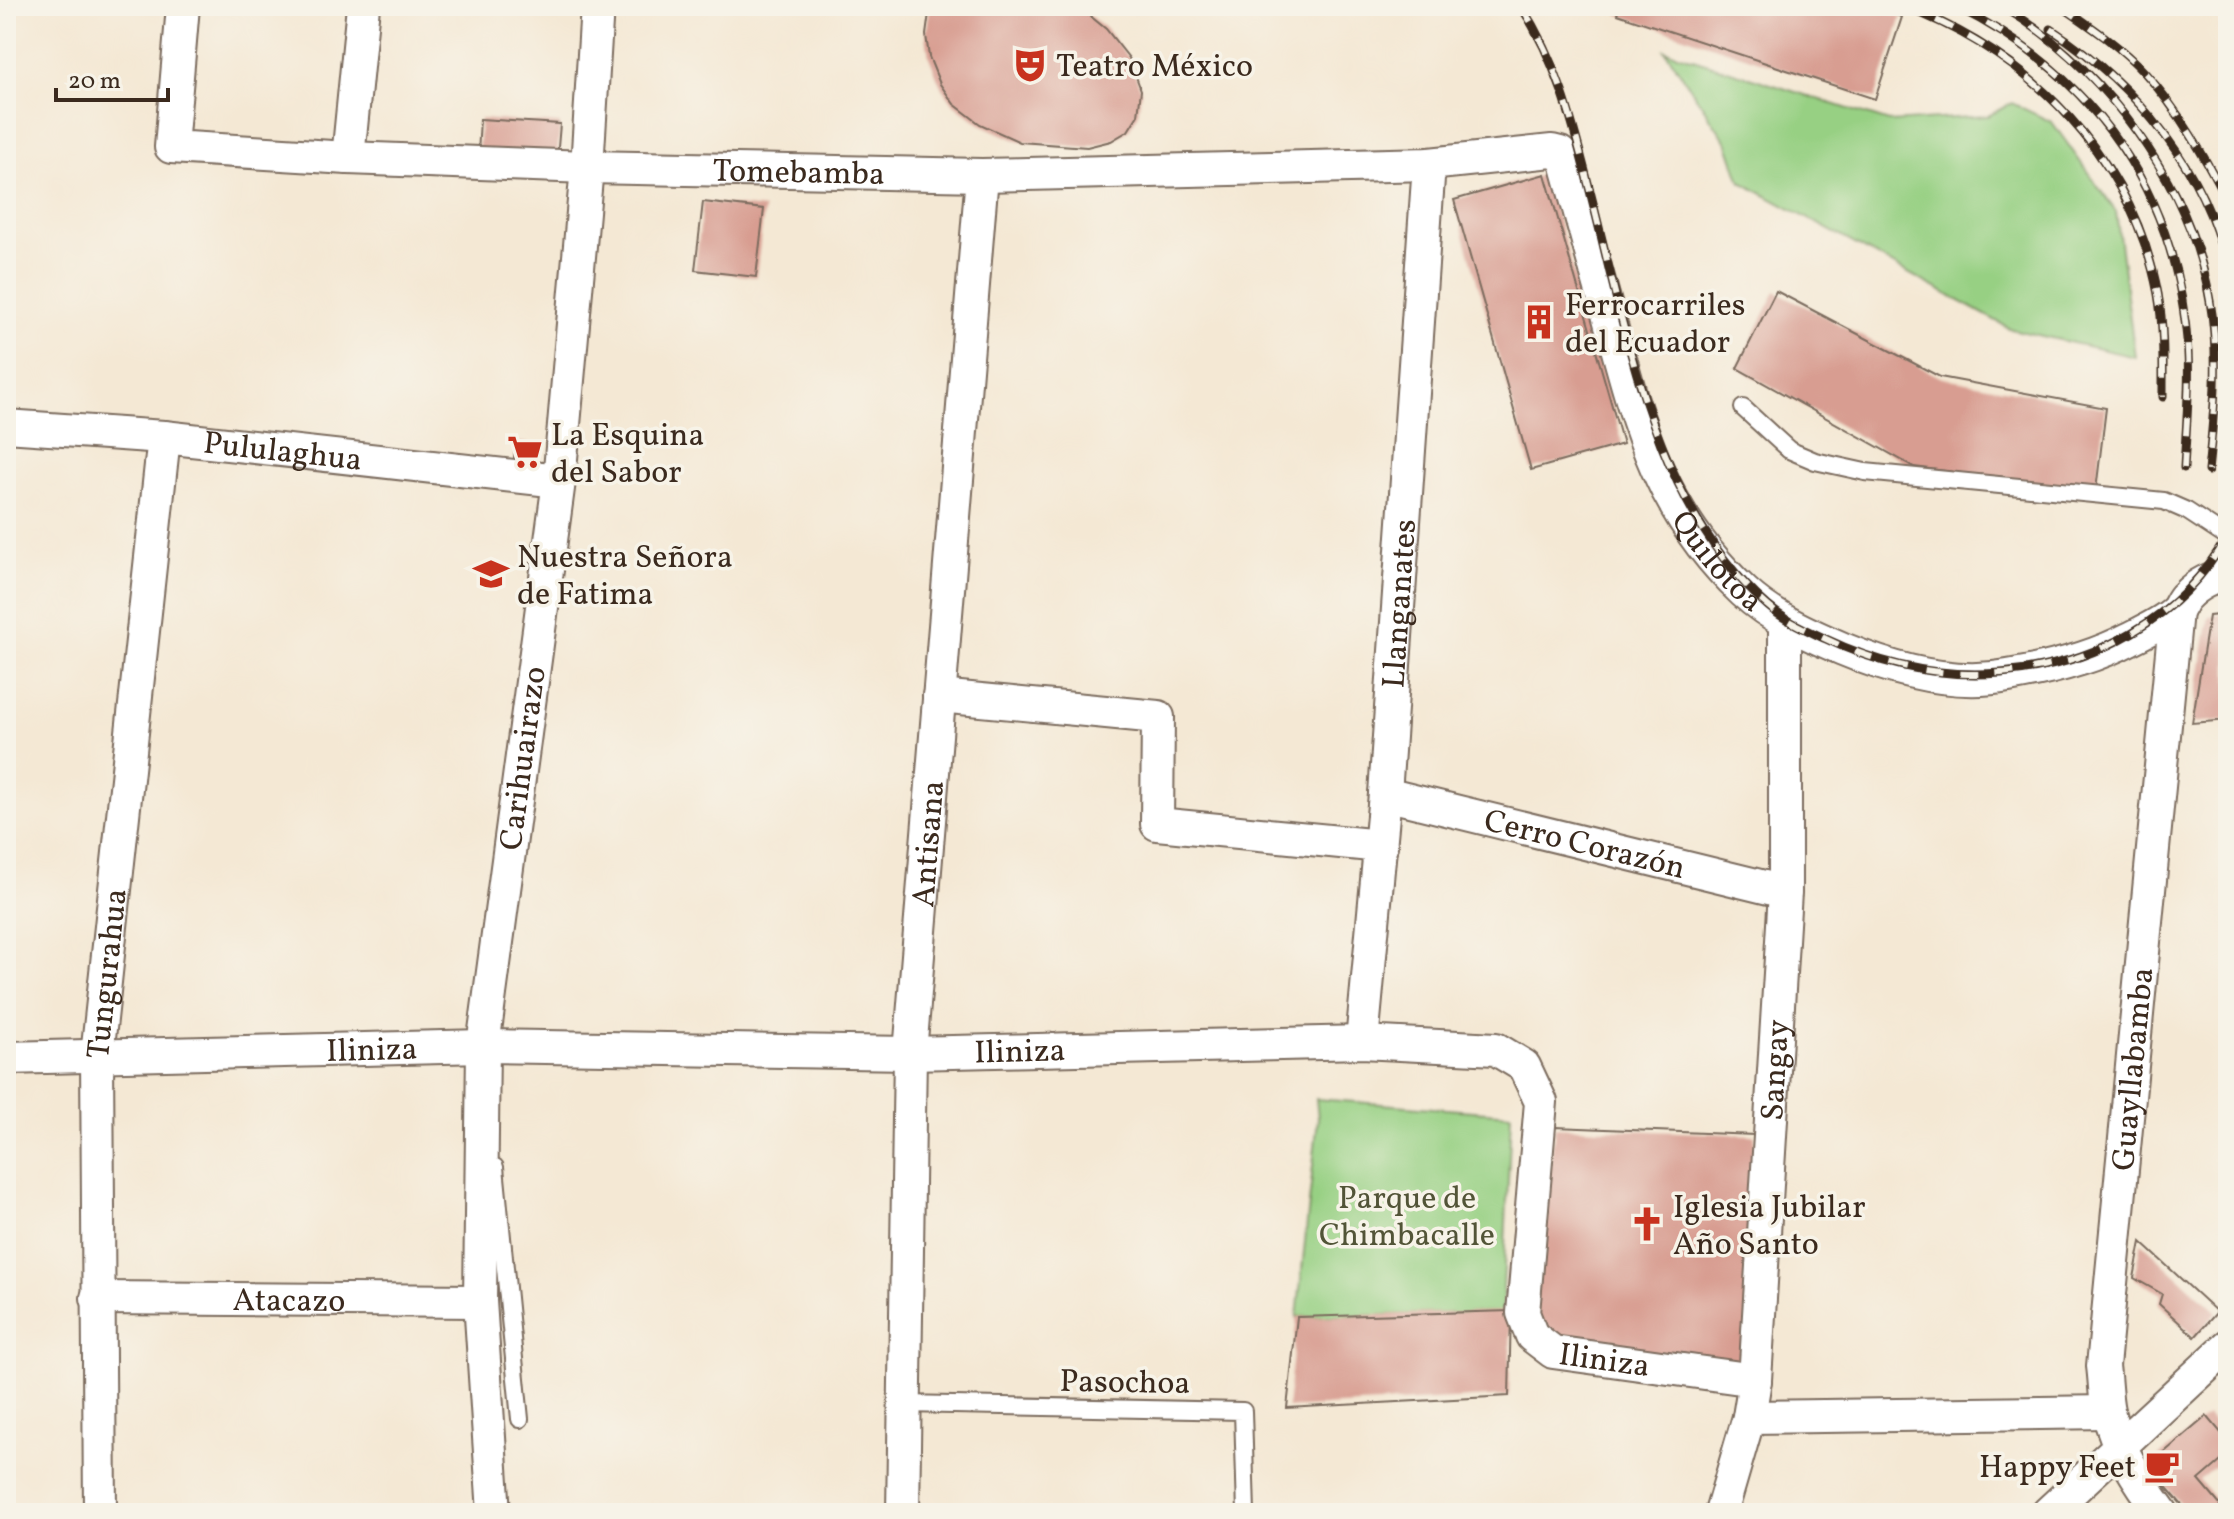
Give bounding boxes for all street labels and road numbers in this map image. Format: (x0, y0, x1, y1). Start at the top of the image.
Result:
street label: Tomebamba (712, 151, 885, 198)
street label: Pululaghua (201, 423, 364, 484)
street label: Quilotoa (1659, 503, 1771, 624)
street label: Llanganates (1373, 518, 1429, 690)
street label: Carihuairazo (491, 664, 559, 853)
street label: Antisana (903, 779, 957, 909)
street label: Cerro Corazón (1479, 800, 1690, 892)
street label: Tungurahua (78, 886, 140, 1061)
street label: Guayllabamba (2103, 966, 2166, 1173)
street label: Sangay (1752, 1018, 1802, 1122)
street label: Iliniza (326, 1029, 418, 1075)
street label: Iliniza (974, 1030, 1066, 1076)
street label: Atacazo (233, 1280, 345, 1325)
street label: Iliniza (1556, 1334, 1652, 1390)
street label: Pasochoa (1059, 1361, 1191, 1407)

